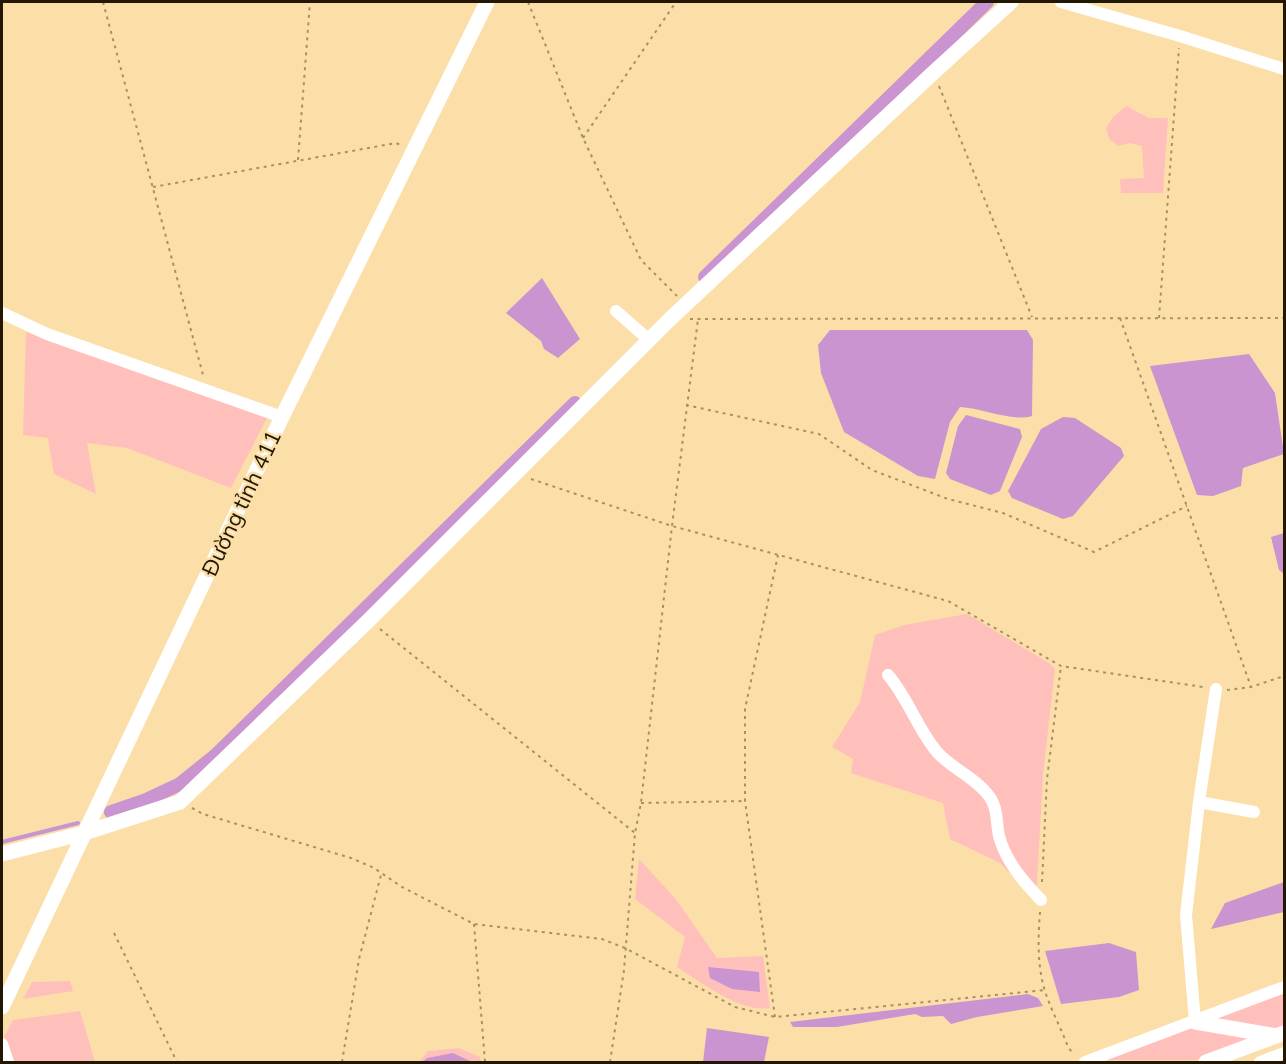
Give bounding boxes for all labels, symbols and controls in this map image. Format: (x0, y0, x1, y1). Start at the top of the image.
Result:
street label: Đường tỉnh 411 (195, 426, 287, 580)

